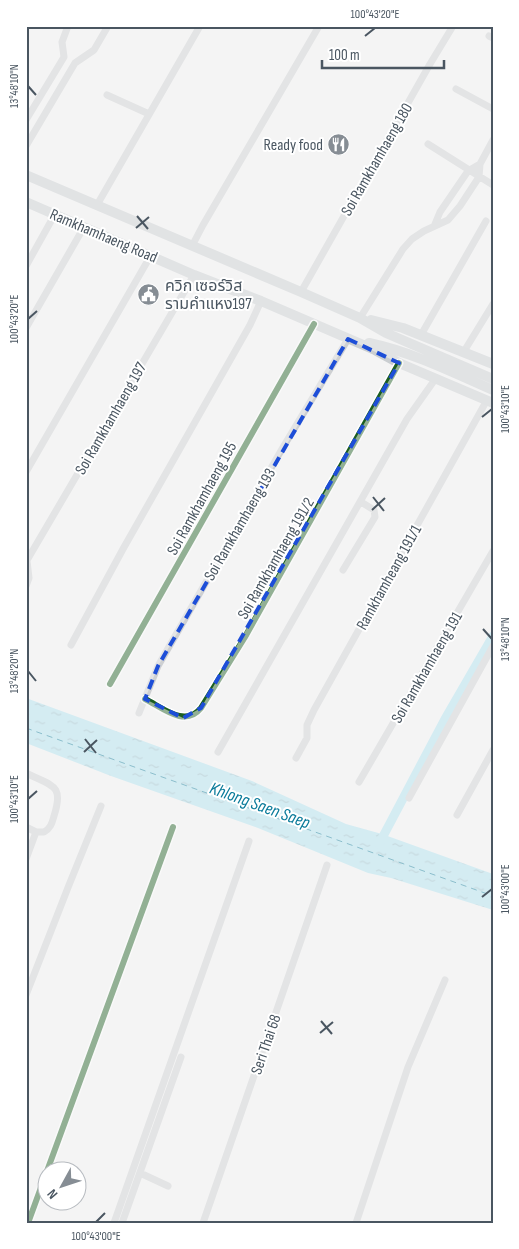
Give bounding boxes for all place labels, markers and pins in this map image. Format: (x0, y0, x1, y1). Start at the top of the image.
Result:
restaurant icon: Ready food (327, 132, 351, 156)
place label: Ready food (264, 136, 323, 155)
place label: ควิก เซอร์วิส รามคำแหง197 (165, 277, 252, 314)
public building icon: ควิก เซอร์วิส รามคำแหง197 (137, 282, 161, 306)

